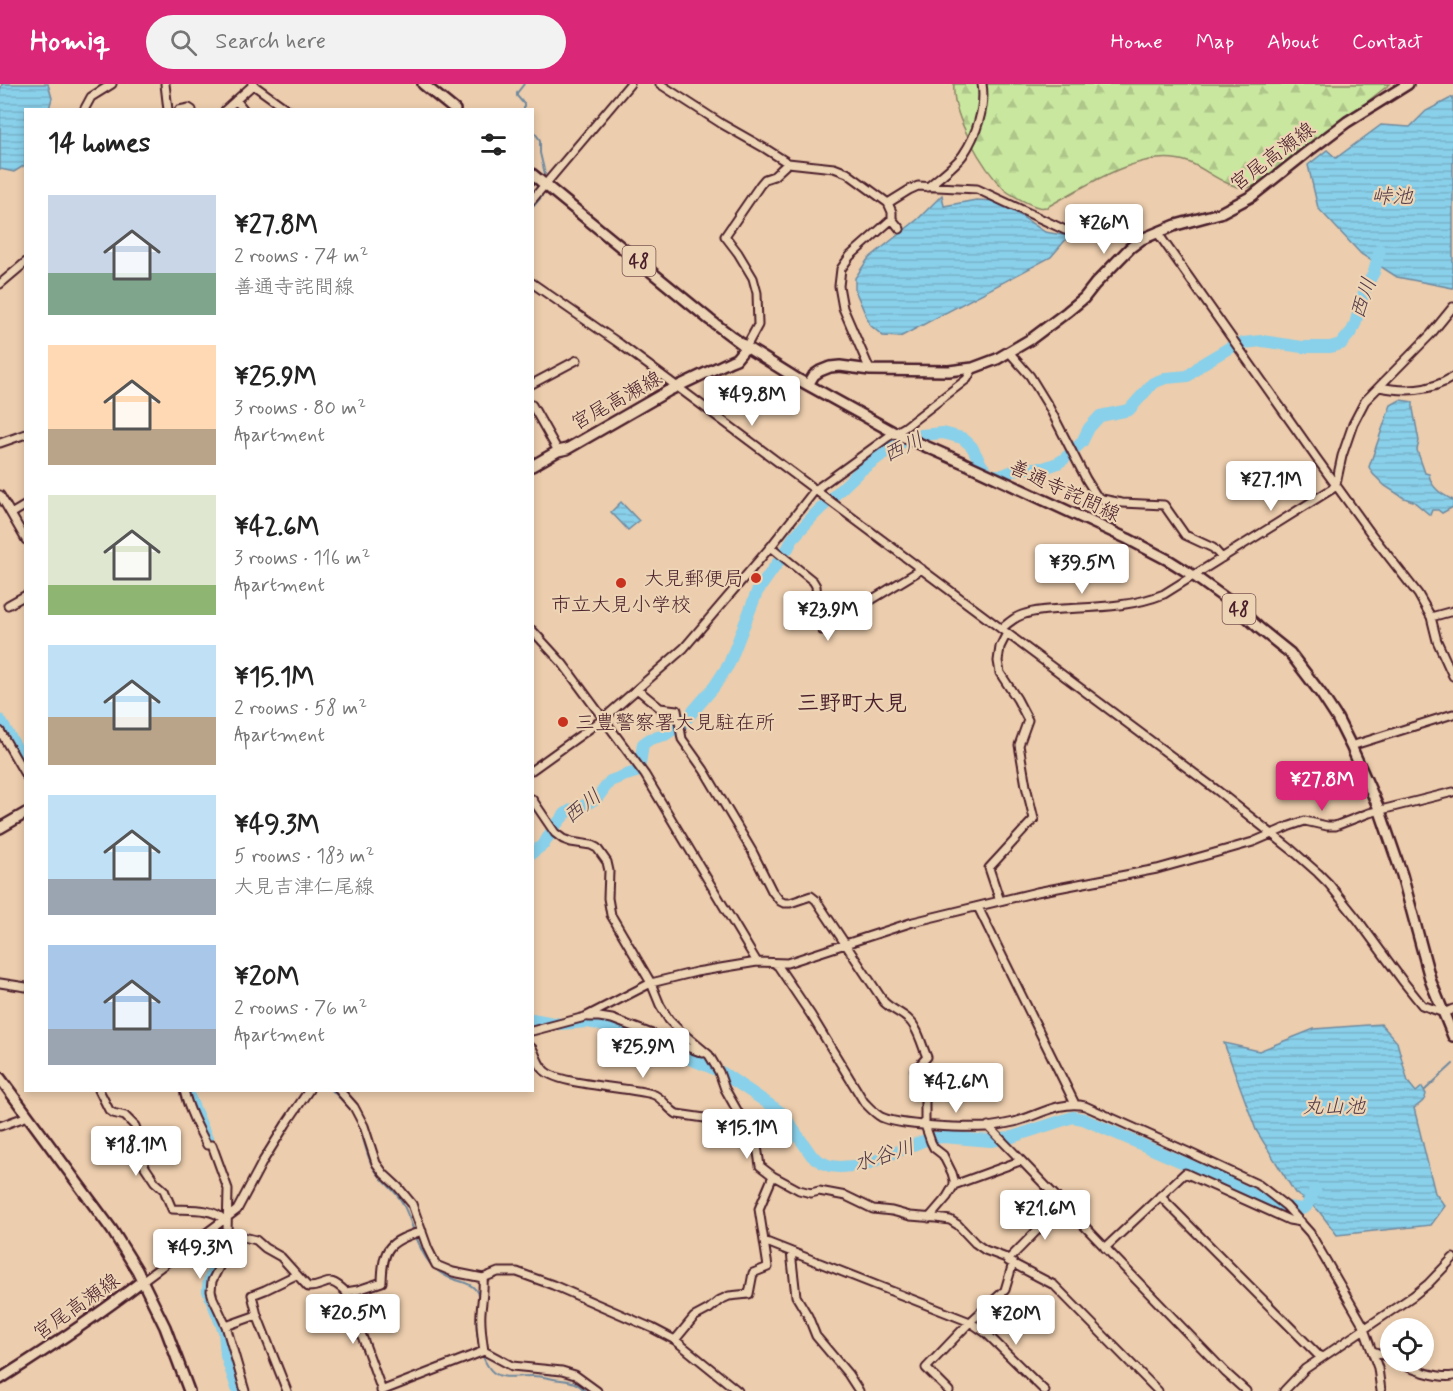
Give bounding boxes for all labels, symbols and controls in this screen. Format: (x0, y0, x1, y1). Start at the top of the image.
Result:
search box (146, 15, 566, 69)
text: Homiq (30, 24, 110, 61)
icon: search (167, 26, 200, 59)
text: Search here (215, 28, 326, 56)
text: Home (1111, 28, 1163, 56)
text: Map (1196, 28, 1234, 56)
text: About (1267, 28, 1319, 56)
text: Contact (1352, 28, 1423, 56)
street label: 宮尾高瀬線 (1225, 116, 1321, 198)
text: 14 homes (48, 127, 150, 161)
icon: filters (477, 128, 510, 161)
water label: 峠池 (1371, 183, 1414, 211)
pin: ¥26M (1068, 204, 1140, 255)
text: ¥27.8M (234, 209, 318, 243)
text: ¥26M (1079, 210, 1129, 237)
icon: home (96, 219, 168, 291)
text: 2 rooms · 74 m² (234, 243, 368, 270)
road number: 48 (622, 246, 656, 276)
text: 善通寺詫間線 (234, 274, 354, 301)
water label: 西川 (1344, 274, 1384, 323)
text: ¥25.9M (234, 361, 317, 395)
street label: 宮尾高瀬線 (566, 365, 667, 437)
icon: home (96, 369, 168, 441)
pin: ¥49.8M (703, 376, 801, 427)
text: ¥49.8M (718, 382, 786, 409)
text: 3 rooms · 80 m² (234, 395, 366, 422)
text: Apartment (234, 422, 325, 449)
water label: 西川 (878, 426, 928, 469)
street label: 善通寺詫間線 (1004, 454, 1124, 529)
pin: ¥27.1M (1222, 461, 1320, 512)
text: ¥27.1M (1240, 467, 1302, 494)
text: ¥42.6M (234, 511, 319, 545)
icon: home (96, 519, 168, 591)
pin: ¥39.5M (1033, 544, 1131, 595)
text: 3 rooms · 116 m² (234, 545, 370, 572)
text: ¥39.5M (1049, 550, 1115, 577)
place label: 大見郵便局 (644, 566, 744, 593)
marker: 大見郵便局 (749, 571, 763, 585)
text: Apartment (234, 572, 325, 599)
marker: 市立大見小学校 (614, 576, 628, 590)
pin: ¥23.9M (779, 591, 877, 642)
place label: 市立大見小学校 (551, 592, 691, 619)
road number: 48 (1222, 594, 1256, 624)
text: ¥23.9M (797, 597, 859, 624)
text: ¥15.1M (234, 661, 314, 695)
icon: home (96, 669, 168, 741)
district label: 三野町大見 (797, 690, 907, 718)
text: 2 rooms · 58 m² (234, 695, 367, 722)
place label: 三豊警察署大見駐在所 (575, 710, 775, 737)
marker: 三豊警察署大見駐在所 (556, 715, 570, 729)
text: Apartment (234, 722, 325, 749)
pin: ¥27.8M (1273, 761, 1371, 812)
text: ¥27.8M (1290, 767, 1354, 794)
water label: 西川 (557, 783, 608, 831)
text: ¥49.3M (234, 809, 320, 843)
icon: home (96, 819, 168, 891)
text: 5 rooms · 183 m² (234, 843, 374, 870)
text: 大見吉津仁尾線 (234, 874, 374, 901)
text: ¥20M (234, 961, 299, 995)
icon: home (96, 969, 168, 1041)
text: 2 rooms · 76 m² (234, 995, 367, 1022)
text: Apartment (234, 1022, 325, 1049)
pin: ¥25.9M (594, 1028, 692, 1079)
text: ¥25.9M (611, 1034, 675, 1061)
pin: ¥42.6M (907, 1063, 1005, 1114)
text: ¥42.6M (923, 1069, 989, 1096)
water label: 丸山池 (1303, 1093, 1366, 1121)
pin: ¥15.1M (698, 1109, 796, 1160)
text: ¥15.1M (716, 1115, 778, 1142)
pin: ¥18.1M (87, 1126, 185, 1177)
text: ¥18.1M (105, 1132, 167, 1159)
water label: 水谷川 (850, 1133, 919, 1179)
pin: ¥21.6M (996, 1190, 1094, 1241)
text: ¥21.6M (1014, 1196, 1076, 1223)
pin: ¥49.3M (151, 1229, 249, 1280)
text: ¥49.3M (167, 1235, 233, 1262)
street label: 宮尾高瀬線 (28, 1267, 126, 1347)
pin: ¥20.5M (304, 1294, 402, 1345)
pin: ¥20M (980, 1295, 1052, 1346)
text: ¥20.5M (320, 1300, 386, 1327)
text: ¥20M (991, 1301, 1041, 1328)
map controls (1380, 1318, 1434, 1372)
button: locate (1380, 1318, 1434, 1372)

